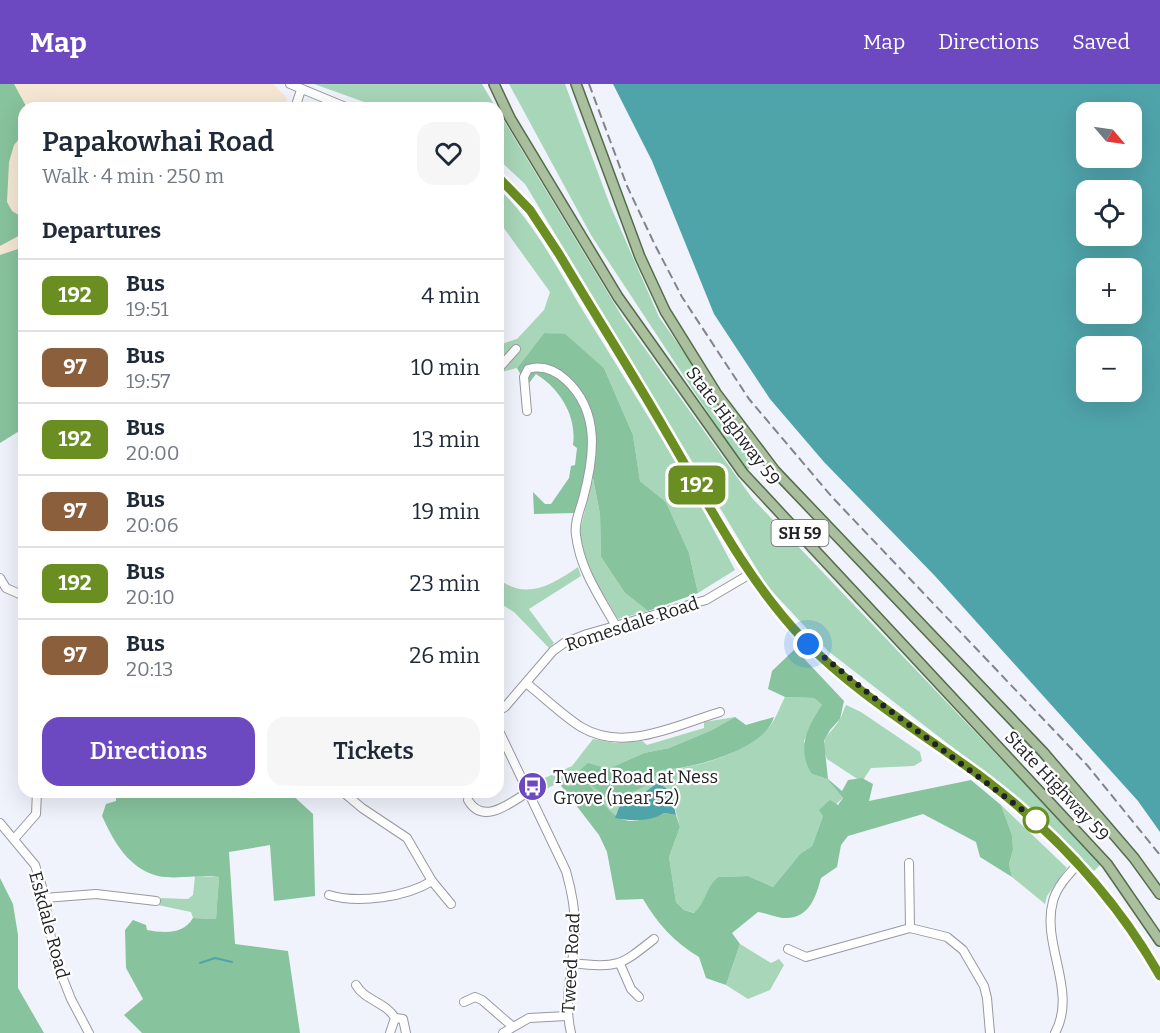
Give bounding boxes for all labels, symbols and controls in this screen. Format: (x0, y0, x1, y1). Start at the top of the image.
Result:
text: Map (30, 26, 87, 59)
text: Map (863, 29, 905, 55)
text: Directions (938, 29, 1039, 55)
text: Saved (1072, 29, 1130, 55)
north arrow (1076, 102, 1142, 168)
map controls (1076, 102, 1142, 402)
button: heart (417, 122, 480, 185)
text: Papakowhai Road (42, 125, 274, 158)
text: Walk · 4 min · 250 m (42, 164, 224, 188)
button: locate (1076, 180, 1142, 246)
text: Departures (42, 217, 161, 244)
button: + (1076, 258, 1142, 324)
text: Bus (126, 270, 165, 297)
text: 192 (58, 282, 92, 308)
text: 4 min (421, 282, 480, 309)
text: 19:51 (126, 297, 169, 321)
button: − (1076, 336, 1142, 402)
text: Bus (126, 342, 165, 369)
text: 97 (63, 354, 87, 380)
text: 10 min (411, 354, 480, 381)
street label: State Highway 59 (681, 362, 785, 490)
text: 19:57 (126, 369, 170, 393)
text: Bus (126, 414, 165, 441)
text: 192 (58, 426, 92, 452)
text: 13 min (413, 426, 480, 453)
text: 20:00 (126, 441, 180, 465)
line badge: 192 (662, 466, 732, 504)
text: 192 (680, 472, 714, 498)
text: Bus (126, 486, 165, 513)
text: 97 (63, 498, 87, 524)
text: 19 min (412, 498, 480, 525)
text: 20:06 (126, 513, 178, 537)
road number: SH 59 (772, 520, 828, 546)
text: Bus (126, 558, 165, 585)
text: 192 (58, 570, 92, 596)
text: 23 min (410, 570, 480, 597)
text: 20:10 (126, 585, 175, 609)
street label: Romesdale Road (563, 592, 702, 656)
your location (793, 629, 823, 659)
text: Bus (126, 630, 165, 657)
text: 97 (63, 642, 87, 668)
text: 26 min (409, 642, 480, 669)
text: 20:13 (126, 657, 173, 681)
button: Directions (42, 717, 255, 786)
button: Tickets (267, 717, 480, 786)
street label: State Highway 59 (1000, 726, 1114, 846)
place label: Tweed Road at Ness Grove (near 52) (553, 766, 718, 809)
bus stop icon: Tweed Road at Ness Grove (near 52) (516, 771, 548, 803)
unlabelled marker (1023, 807, 1049, 833)
street label: Eskdale Road (24, 869, 74, 981)
street label: Tweed Road (557, 912, 585, 1014)

